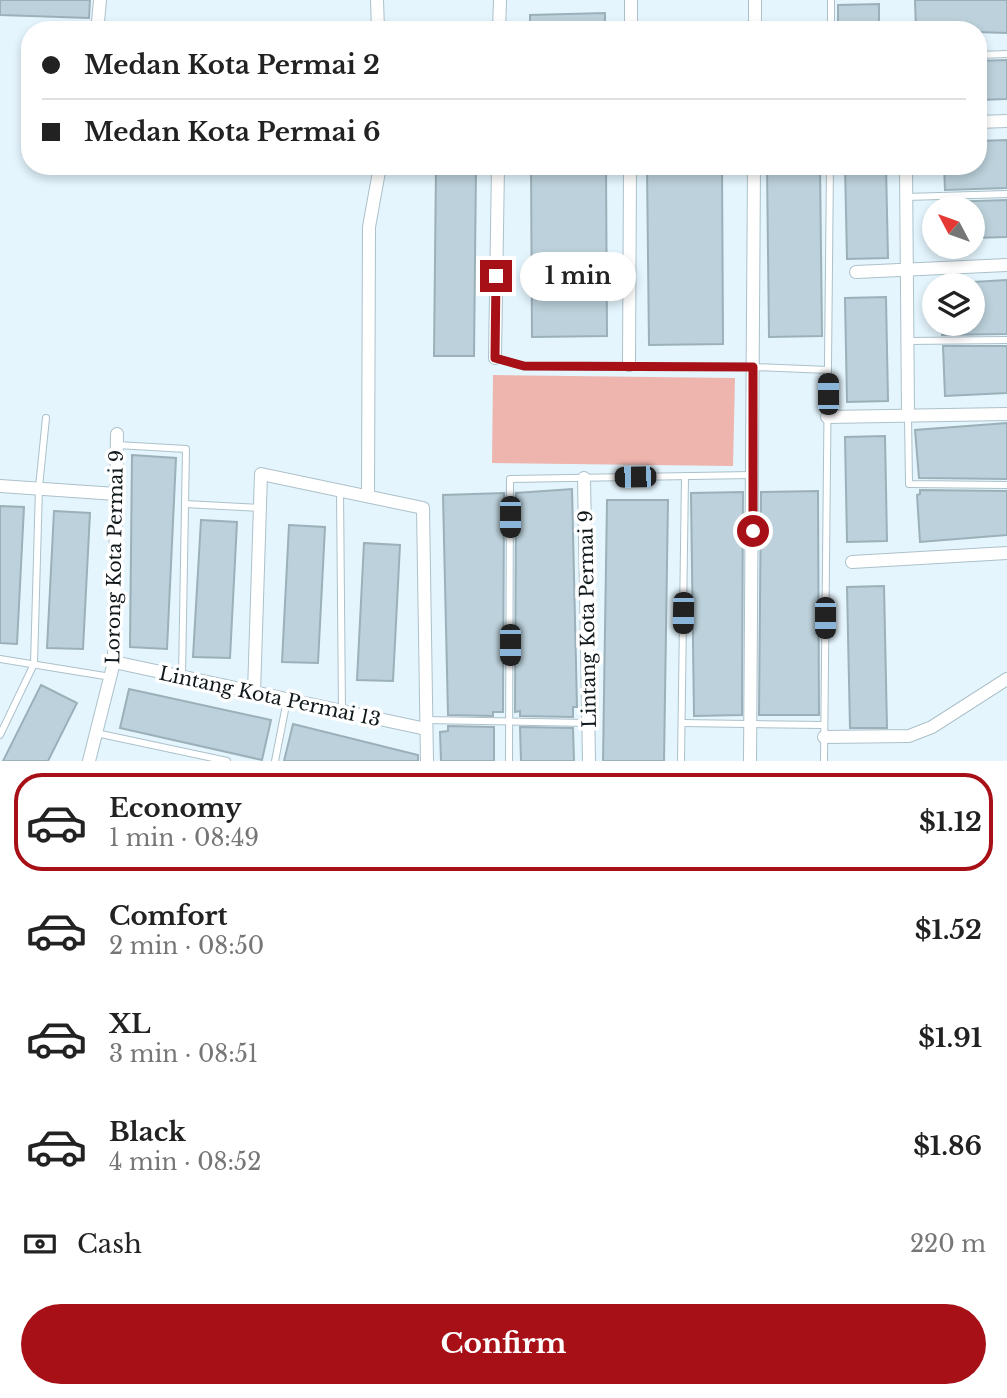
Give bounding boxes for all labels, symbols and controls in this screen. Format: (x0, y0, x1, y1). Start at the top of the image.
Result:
text: Medan Kota Permai 2 (84, 49, 380, 81)
text: Medan Kota Permai 6 (84, 116, 380, 148)
north arrow (922, 196, 985, 259)
map controls (922, 196, 985, 336)
callout: 1 min (520, 252, 636, 300)
route end (480, 260, 512, 292)
text: 1 min (545, 262, 611, 290)
button: layers (922, 273, 985, 336)
car (818, 373, 839, 415)
street label: Lorong Kota Permai 9 (101, 450, 128, 664)
car (614, 466, 657, 488)
car (500, 496, 521, 538)
street label: Lintang Kota Permai 9 (574, 510, 601, 728)
route start (737, 515, 769, 547)
car (673, 592, 694, 634)
car (815, 597, 836, 639)
car (500, 624, 521, 666)
street label: Lintang Kota Permai 13 (157, 662, 383, 731)
icon: car (25, 791, 88, 854)
text: Economy (109, 792, 242, 824)
text: $1.12 (919, 806, 982, 838)
text: 1 min · 08:49 (109, 824, 259, 852)
icon: car (25, 899, 88, 962)
text: Comfort (109, 900, 227, 932)
text: $1.52 (915, 914, 982, 946)
text: 2 min · 08:50 (109, 932, 264, 960)
icon: car (25, 1007, 88, 1070)
text: XL (109, 1008, 151, 1040)
text: $1.91 (918, 1022, 982, 1054)
text: 3 min · 08:51 (109, 1040, 258, 1068)
icon: car (25, 1115, 88, 1178)
text: Black (109, 1116, 186, 1148)
text: $1.86 (913, 1130, 982, 1162)
text: 4 min · 08:52 (109, 1148, 261, 1176)
icon: cash (21, 1225, 59, 1263)
text: Cash (77, 1228, 142, 1260)
text: 220 m (910, 1230, 986, 1258)
button: Confirm (21, 1304, 986, 1384)

